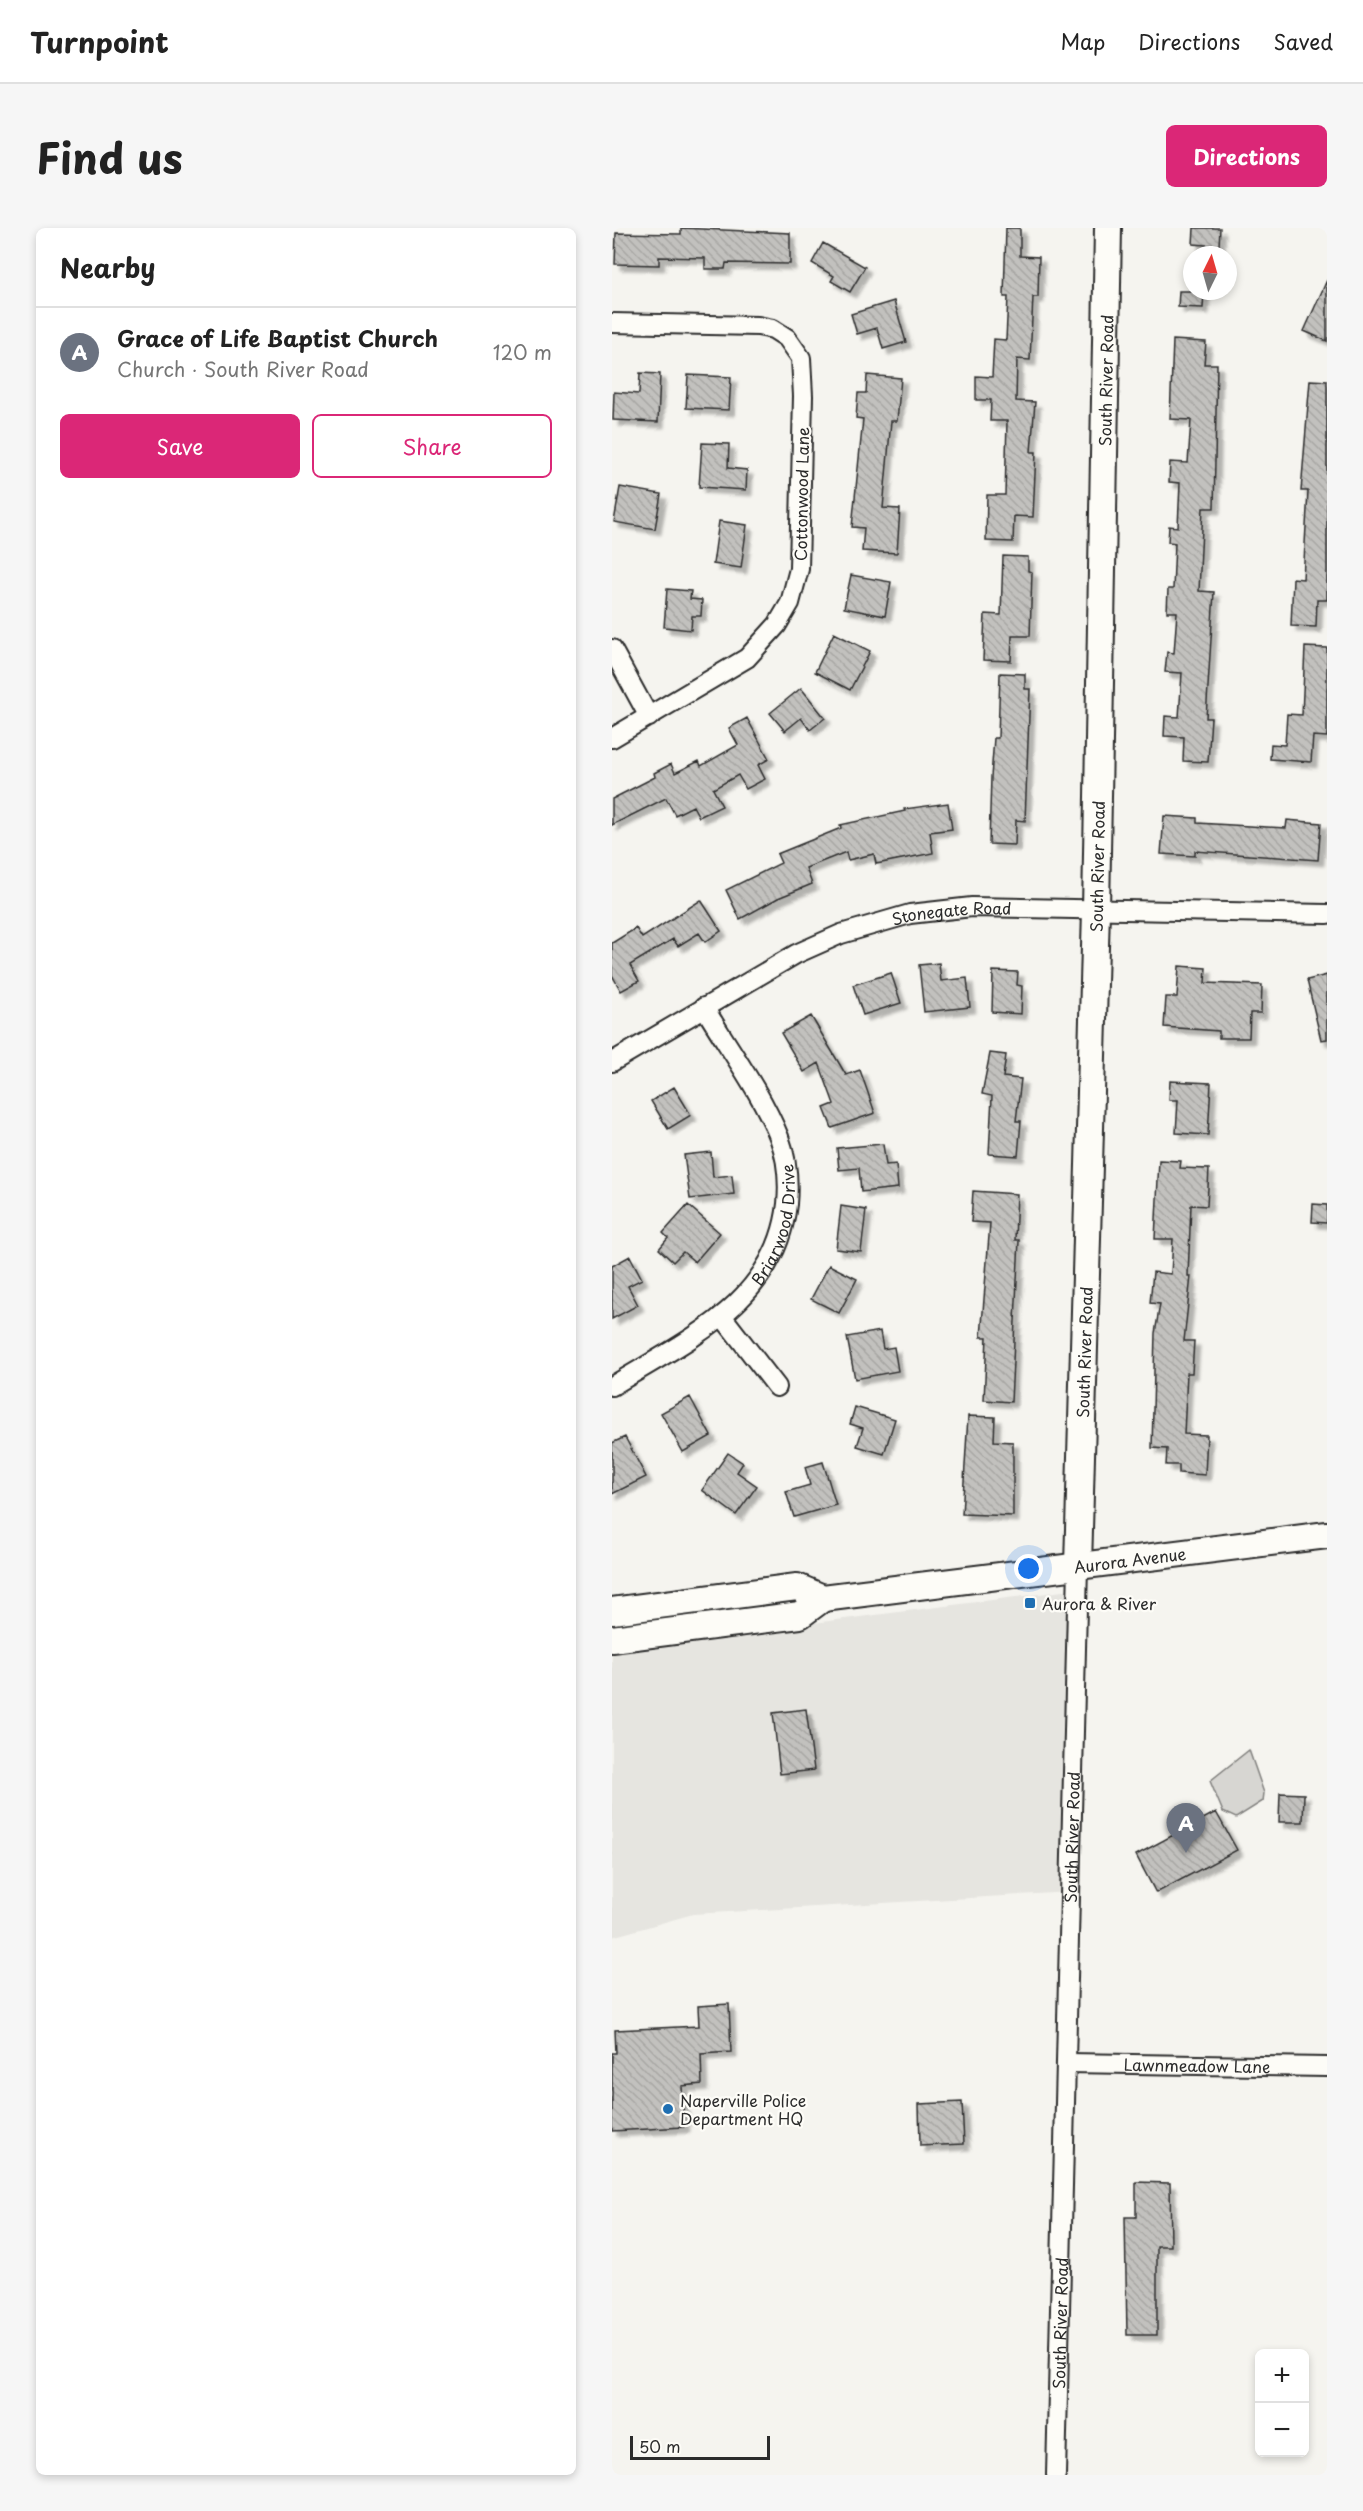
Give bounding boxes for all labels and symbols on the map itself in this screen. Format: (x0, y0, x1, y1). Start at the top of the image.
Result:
north arrow (1183, 246, 1237, 300)
street label: South River Road (1092, 314, 1118, 446)
street label: Cottonwood Lane (788, 427, 814, 561)
street label: South River Road (1083, 800, 1110, 932)
street label: Stonegate Road (889, 895, 1012, 931)
street label: Briarwood Drive (745, 1163, 800, 1290)
street label: South River Road (1070, 1286, 1098, 1418)
street label: Aurora Avenue (1072, 1541, 1188, 1579)
your location (1014, 1554, 1043, 1583)
place label: Aurora & River (1042, 1591, 1157, 1615)
marker: Aurora & River (1023, 1596, 1037, 1610)
street label: South River Road (1058, 1771, 1085, 1903)
pin: A (1166, 1804, 1206, 1853)
street label: Lawnmeadow Lane (1123, 2052, 1271, 2078)
place label: Naperville Police Department HQ (680, 2088, 806, 2130)
marker: Naperville Police Department HQ (661, 2102, 675, 2116)
street label: South River Road (1046, 2257, 1073, 2389)
scale bar (630, 2433, 770, 2460)

